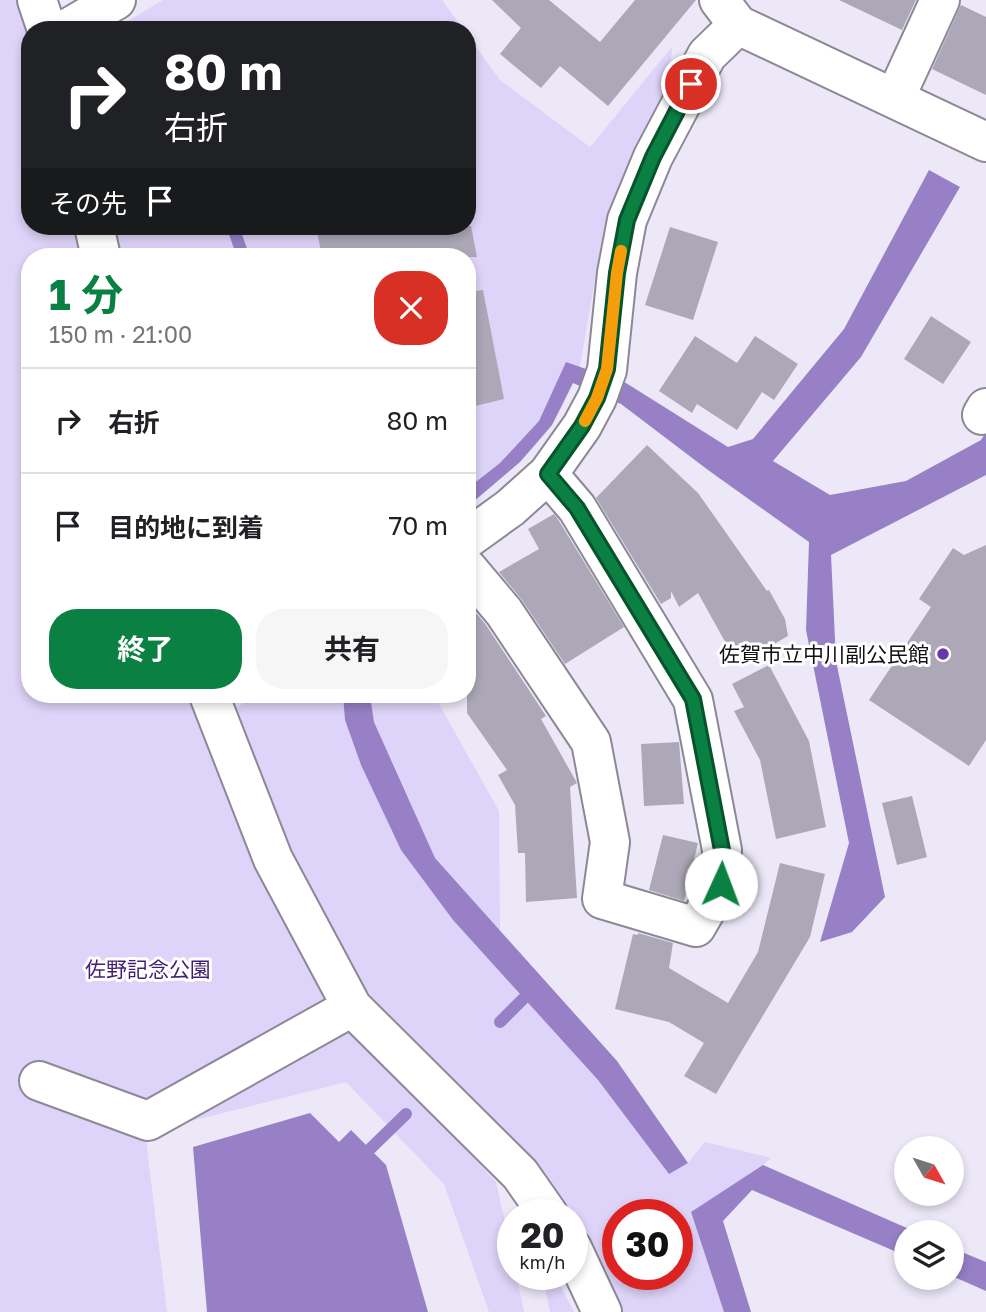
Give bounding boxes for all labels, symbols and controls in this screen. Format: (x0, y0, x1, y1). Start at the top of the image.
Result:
text: 80 m (164, 42, 282, 101)
icon: right (49, 49, 140, 140)
pin (661, 54, 721, 114)
icon: arrive (672, 65, 710, 103)
text: 右折 (164, 108, 228, 146)
icon: arrive (141, 182, 179, 220)
text: その先 (49, 188, 127, 219)
text: 1 分 (49, 269, 123, 319)
button: close (374, 271, 448, 345)
text: 150 m · 21:00 (49, 320, 192, 348)
icon: right (49, 402, 87, 440)
text: 80 m (387, 405, 448, 436)
text: 右折 (108, 407, 160, 438)
icon: arrive (49, 507, 87, 545)
text: 70 m (389, 510, 448, 541)
text: 目的地に到着 (108, 512, 264, 543)
button: 終了 (49, 609, 242, 689)
button: 共有 (256, 609, 448, 689)
place label: 佐賀市立中川副公民館 (719, 641, 929, 667)
marker: 佐賀市立中川副公民館 (935, 646, 951, 662)
position arrow (684, 847, 758, 921)
park label: 佐野記念公園 (85, 956, 211, 982)
north arrow (894, 1136, 964, 1206)
map controls (894, 1136, 964, 1290)
speed limit sign: 30 (602, 1199, 693, 1290)
text: 20 (520, 1214, 565, 1256)
button: layers (894, 1220, 964, 1290)
text: km/h (520, 1251, 565, 1273)

